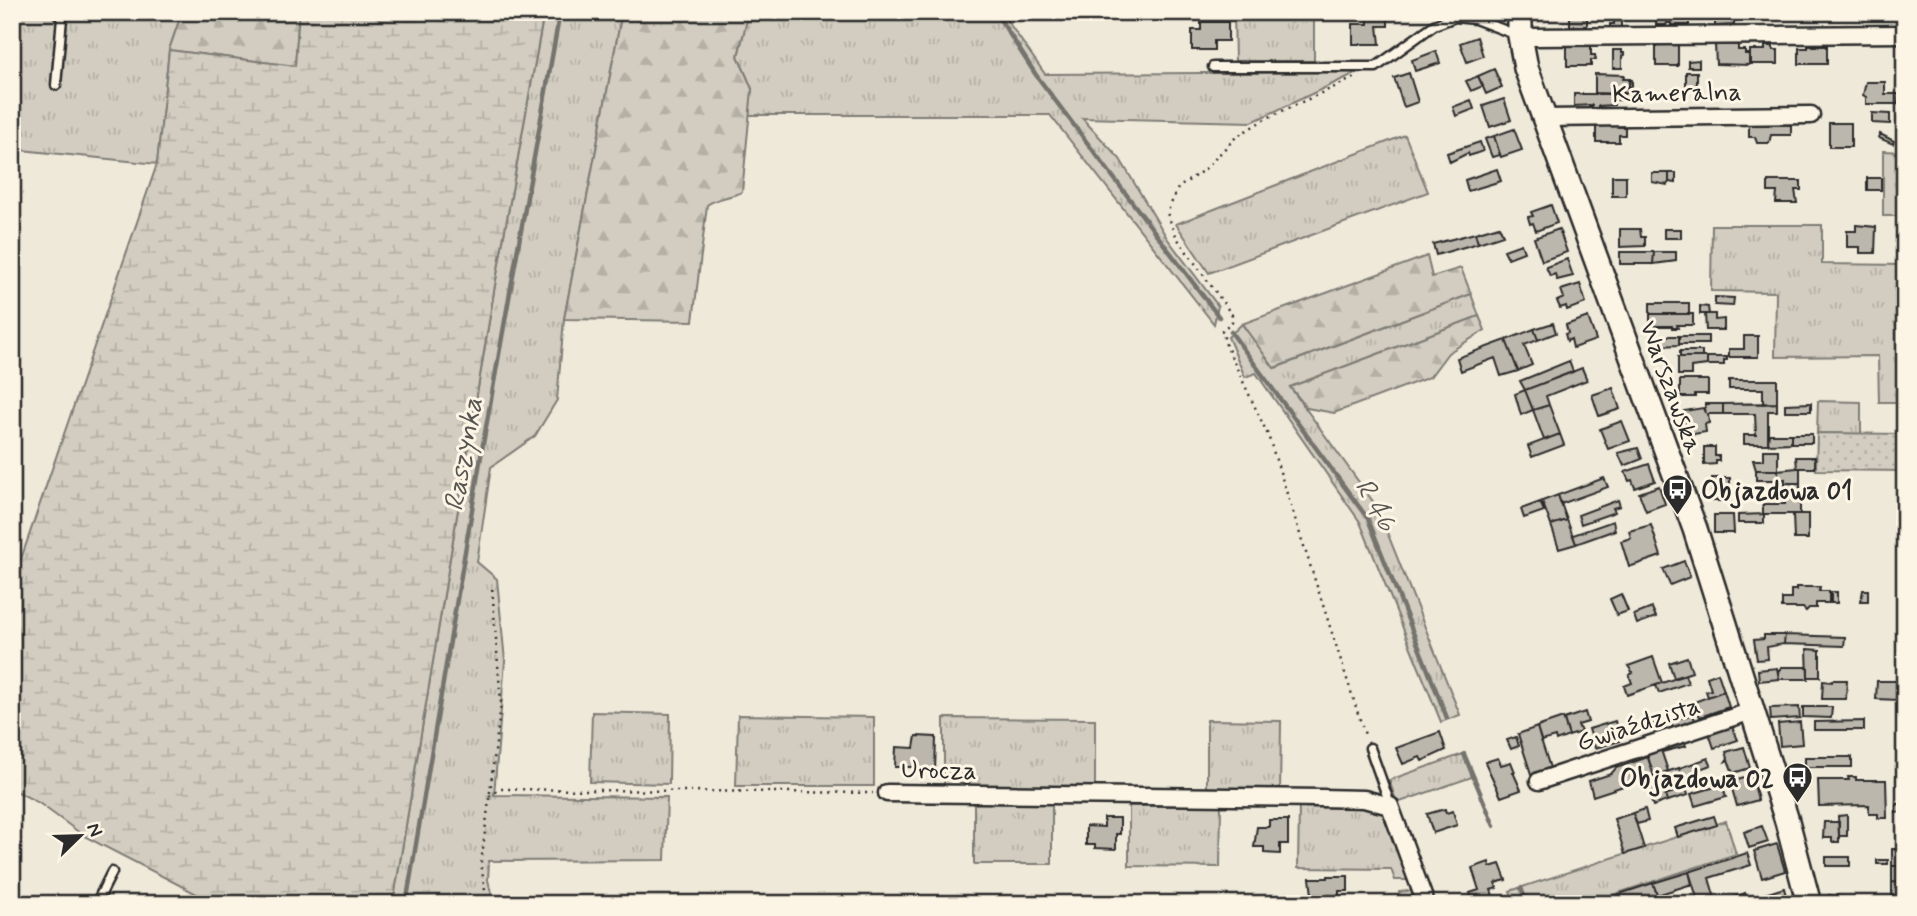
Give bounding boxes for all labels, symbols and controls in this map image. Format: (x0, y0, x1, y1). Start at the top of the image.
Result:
street label: Kameralna (1612, 76, 1742, 112)
street label: Warszawska (1630, 316, 1710, 459)
water label: Raszynka (436, 395, 493, 514)
water label: R 46 (1345, 472, 1405, 539)
bus stop icon: Objazdowa 01 (1661, 473, 1695, 517)
place label: Objazdowa 01 (1701, 475, 1852, 509)
street label: Gwiaździsta (1572, 689, 1705, 761)
street label: Urocza (901, 753, 977, 789)
bus stop icon: Objazdowa 02 (1780, 761, 1814, 805)
place label: Objazdowa 02 (1620, 763, 1774, 797)
north arrow (46, 800, 116, 870)
text: N (80, 819, 108, 841)

